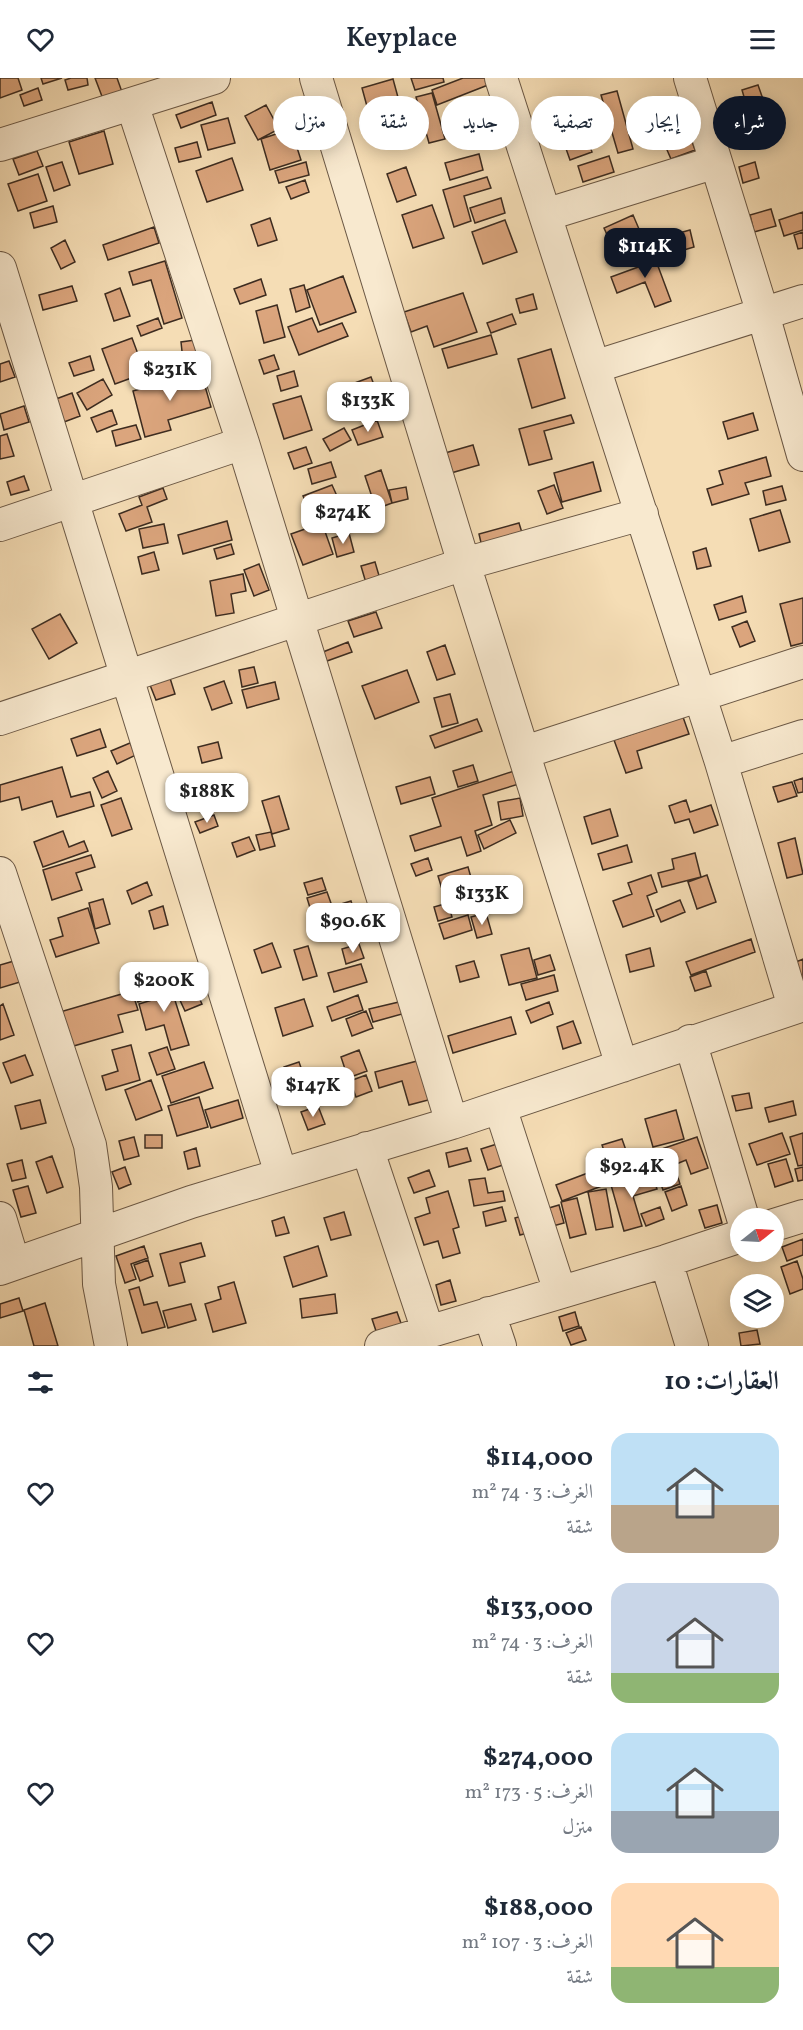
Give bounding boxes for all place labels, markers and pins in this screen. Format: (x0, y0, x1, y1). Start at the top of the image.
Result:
pin: $114K (603, 228, 687, 279)
pin: $231K (128, 351, 212, 402)
pin: $133K (326, 382, 410, 433)
pin: $274K (301, 494, 385, 545)
pin: $188K (165, 773, 249, 824)
pin: $133K (440, 875, 524, 926)
pin: $90.6K (304, 903, 402, 954)
pin: $200K (122, 962, 206, 1013)
pin: $147K (271, 1067, 355, 1118)
pin: $92.4K (583, 1148, 681, 1199)

